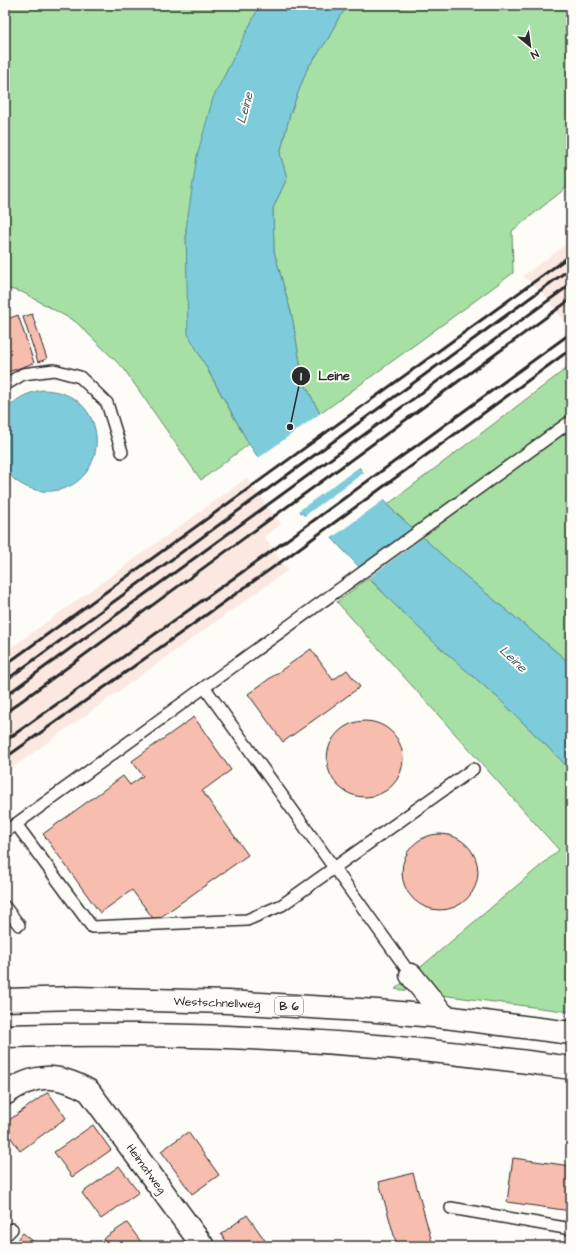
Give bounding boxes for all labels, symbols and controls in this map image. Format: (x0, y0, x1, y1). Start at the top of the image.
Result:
north arrow (510, 26, 550, 66)
text: N (528, 46, 541, 63)
water label: Leine (232, 90, 258, 126)
callout: Leine (291, 363, 358, 388)
text: Leine (318, 367, 350, 385)
text: 1 (300, 368, 302, 385)
water label: Leine (495, 642, 531, 677)
street label: Westschnellweg (173, 993, 261, 1014)
road number: B 6 (275, 997, 303, 1015)
street label: Heimatweg (121, 1140, 170, 1198)

